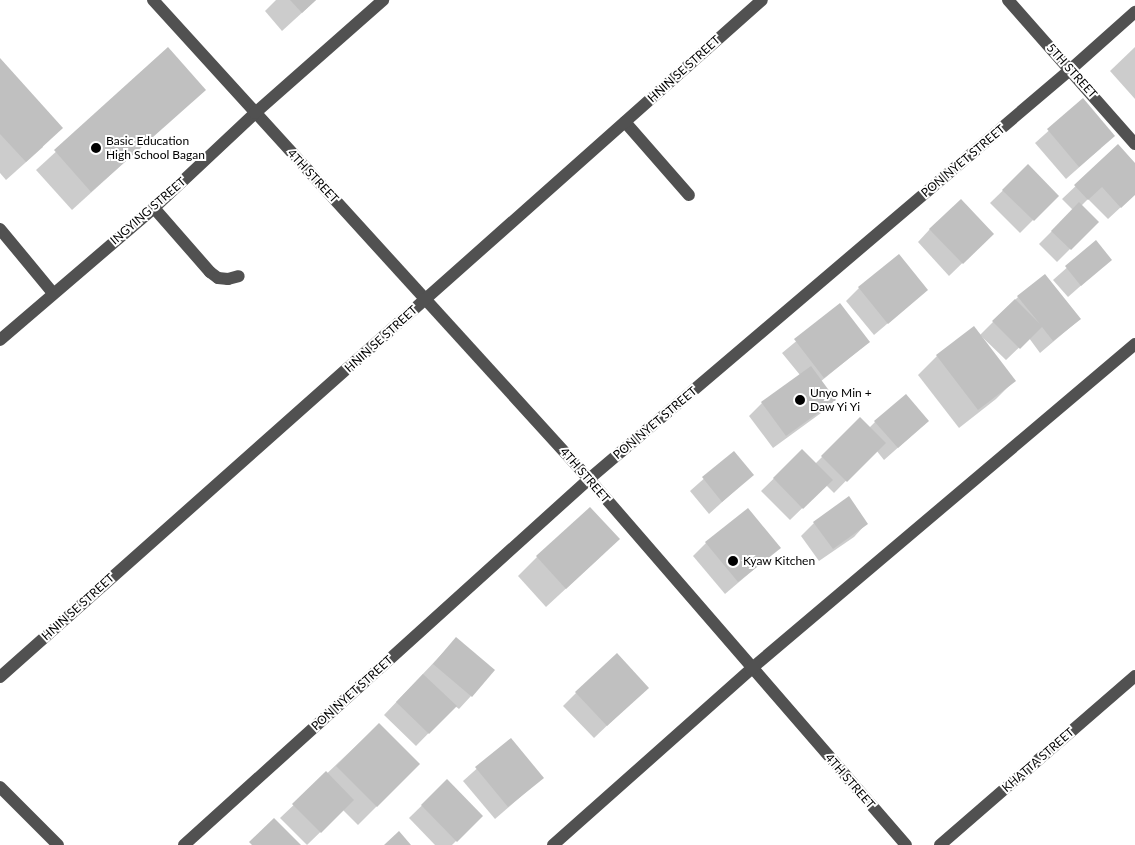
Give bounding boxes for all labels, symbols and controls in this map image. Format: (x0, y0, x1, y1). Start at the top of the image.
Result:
street label: HNIN SE STREET (645, 33, 723, 105)
street label: 5TH STREET (1044, 41, 1100, 101)
street label: PON NYET STREET (918, 122, 1008, 200)
place label: Basic Education High School Bagan (106, 134, 205, 162)
marker: Basic Education High School Bagan (90, 142, 102, 154)
street label: 4TH STREET (284, 146, 342, 206)
street label: INGYING STREET (107, 174, 189, 248)
street label: HNIN SE STREET (342, 303, 420, 375)
street label: PON NYET STREET (610, 384, 700, 462)
place label: Unyo Min + Daw Yi Yi (810, 386, 872, 414)
marker: Unyo Min + Daw Yi Yi (794, 394, 806, 406)
street label: 4TH STREET (557, 444, 613, 506)
place label: Kyaw Kitchen (743, 554, 815, 568)
marker: Kyaw Kitchen (727, 555, 739, 567)
street label: HNIN SE STREET (39, 571, 117, 643)
street label: PON NYET STREET (308, 653, 396, 733)
street label: KHATTA STREET (999, 725, 1077, 795)
street label: 4TH STREET (822, 750, 878, 812)

